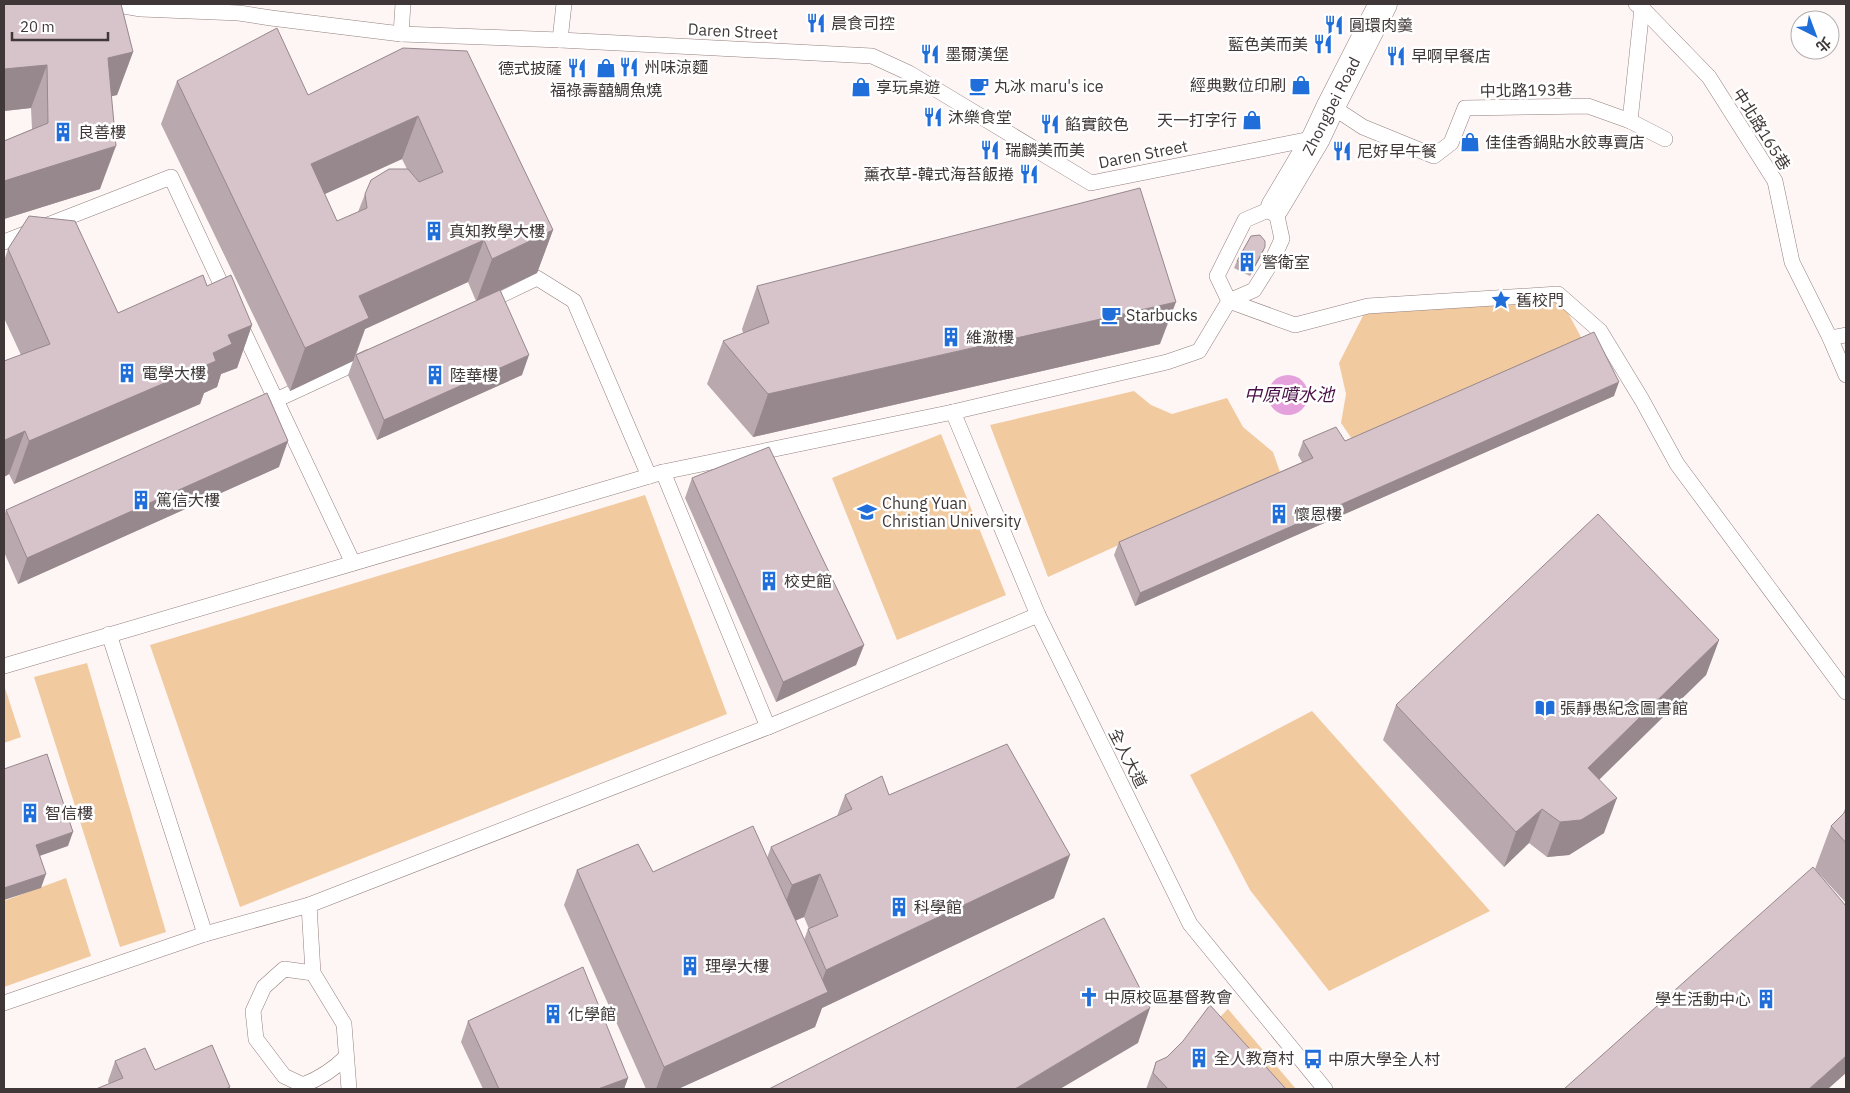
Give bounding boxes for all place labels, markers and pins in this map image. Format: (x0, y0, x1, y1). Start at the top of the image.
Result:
restaurant icon: 晨食司控 (805, 12, 827, 34)
place label: 晨食司控 (831, 13, 895, 33)
restaurant icon: 圓環肉羹 (1323, 14, 1345, 36)
place label: 圓環肉羹 (1349, 15, 1413, 35)
restaurant icon: 藍色美而美 (1312, 33, 1334, 55)
place label: 藍色美而美 (1228, 34, 1308, 54)
restaurant icon: 墨爾漢堡 (919, 43, 941, 65)
place label: 墨爾漢堡 (945, 44, 1009, 64)
restaurant icon: 早啊早餐店 (1385, 45, 1407, 67)
place label: 早啊早餐店 (1411, 46, 1491, 66)
restaurant icon: 州味涼麵 (618, 56, 640, 78)
restaurant icon: 德式披薩 (566, 57, 588, 79)
shop icon: 福祿壽囍鯛魚燒 (595, 57, 617, 79)
place label: 州味涼麵 (644, 57, 708, 77)
place label: 德式披薩 (498, 58, 562, 78)
shop icon: 經典數位印刷 (1290, 74, 1312, 96)
cafe icon: 丸冰 maru's ice (968, 75, 990, 97)
place label: 經典數位印刷 (1190, 75, 1286, 95)
shop icon: 享玩桌遊 (850, 76, 872, 98)
place label: 丸冰 maru's ice (994, 76, 1104, 96)
place label: 享玩桌遊 (876, 77, 940, 97)
place label: 福祿壽囍鯛魚燒 (550, 80, 662, 100)
restaurant icon: 沐樂食堂 (922, 106, 944, 128)
place label: 沐樂食堂 (948, 107, 1012, 127)
shop icon: 天一打字行 (1241, 109, 1263, 131)
place label: 天一打字行 (1157, 110, 1237, 130)
restaurant icon: 餡實餃色 (1039, 113, 1061, 135)
place label: 餡實餃色 (1065, 114, 1129, 134)
building icon: 良善樓 (52, 121, 74, 143)
place label: 良善樓 (78, 122, 126, 142)
shop icon: 佳佳香鍋貼水餃專賣店 (1459, 131, 1481, 153)
place label: 佳佳香鍋貼水餃專賣店 (1485, 132, 1645, 152)
restaurant icon: 瑞麟美而美 (979, 139, 1001, 161)
place label: 瑞麟美而美 (1005, 140, 1085, 160)
restaurant icon: 尼好早午餐 (1331, 140, 1353, 162)
place label: 尼好早午餐 (1357, 141, 1437, 161)
restaurant icon: 薰衣草-韓式海苔飯捲 (1018, 163, 1040, 185)
place label: 薰衣草-韓式海苔飯捲 (864, 164, 1014, 184)
building icon: 真知教學大樓 (423, 220, 445, 242)
place label: 真知教學大樓 (449, 221, 545, 241)
building icon: 警衛室 (1236, 251, 1258, 273)
place label: 警衛室 (1262, 252, 1310, 272)
place icon: 舊校門 (1490, 289, 1512, 311)
place label: 舊校門 (1516, 290, 1564, 310)
cafe icon: Starbucks (1100, 304, 1122, 326)
place label: Starbucks (1126, 305, 1198, 325)
building icon: 維澈樓 (940, 326, 962, 348)
place label: 維澈樓 (966, 327, 1014, 347)
building icon: 電學大樓 (116, 362, 138, 384)
place label: 電學大樓 (142, 363, 206, 383)
building icon: 陸華樓 (424, 364, 446, 386)
place label: 陸華樓 (450, 365, 498, 385)
building icon: 篤信大樓 (130, 489, 152, 511)
place label: 篤信大樓 (156, 490, 220, 510)
place label: Chung Yuan Christian University (882, 493, 1021, 531)
school or university icon: Chung Yuan Christian University (856, 501, 878, 523)
building icon: 懷恩樓 (1268, 503, 1290, 525)
place label: 懷恩樓 (1294, 504, 1342, 524)
building icon: 校史館 (758, 570, 780, 592)
place label: 校史館 (784, 571, 832, 591)
library icon: 張靜愚紀念圖書館 (1534, 697, 1556, 719)
place label: 張靜愚紀念圖書館 (1560, 698, 1688, 718)
building icon: 智信樓 (19, 802, 41, 824)
place label: 智信樓 (45, 803, 93, 823)
building icon: 科學館 (888, 896, 910, 918)
place label: 科學館 (914, 897, 962, 917)
building icon: 理學大樓 (679, 955, 701, 977)
place label: 理學大樓 (705, 956, 769, 976)
church icon: 中原校區基督教會 (1078, 986, 1100, 1008)
place label: 中原校區基督教會 (1104, 987, 1232, 1007)
building icon: 學生活動中心 (1755, 988, 1777, 1010)
place label: 學生活動中心 (1655, 989, 1751, 1009)
building icon: 化學館 (542, 1003, 564, 1025)
place label: 化學館 (568, 1004, 616, 1024)
building icon: 全人教育村 (1188, 1047, 1210, 1069)
place label: 全人教育村 (1214, 1048, 1294, 1068)
bus stop icon: 中原大學全人村 (1302, 1048, 1324, 1070)
place label: 中原大學全人村 (1328, 1049, 1440, 1069)

